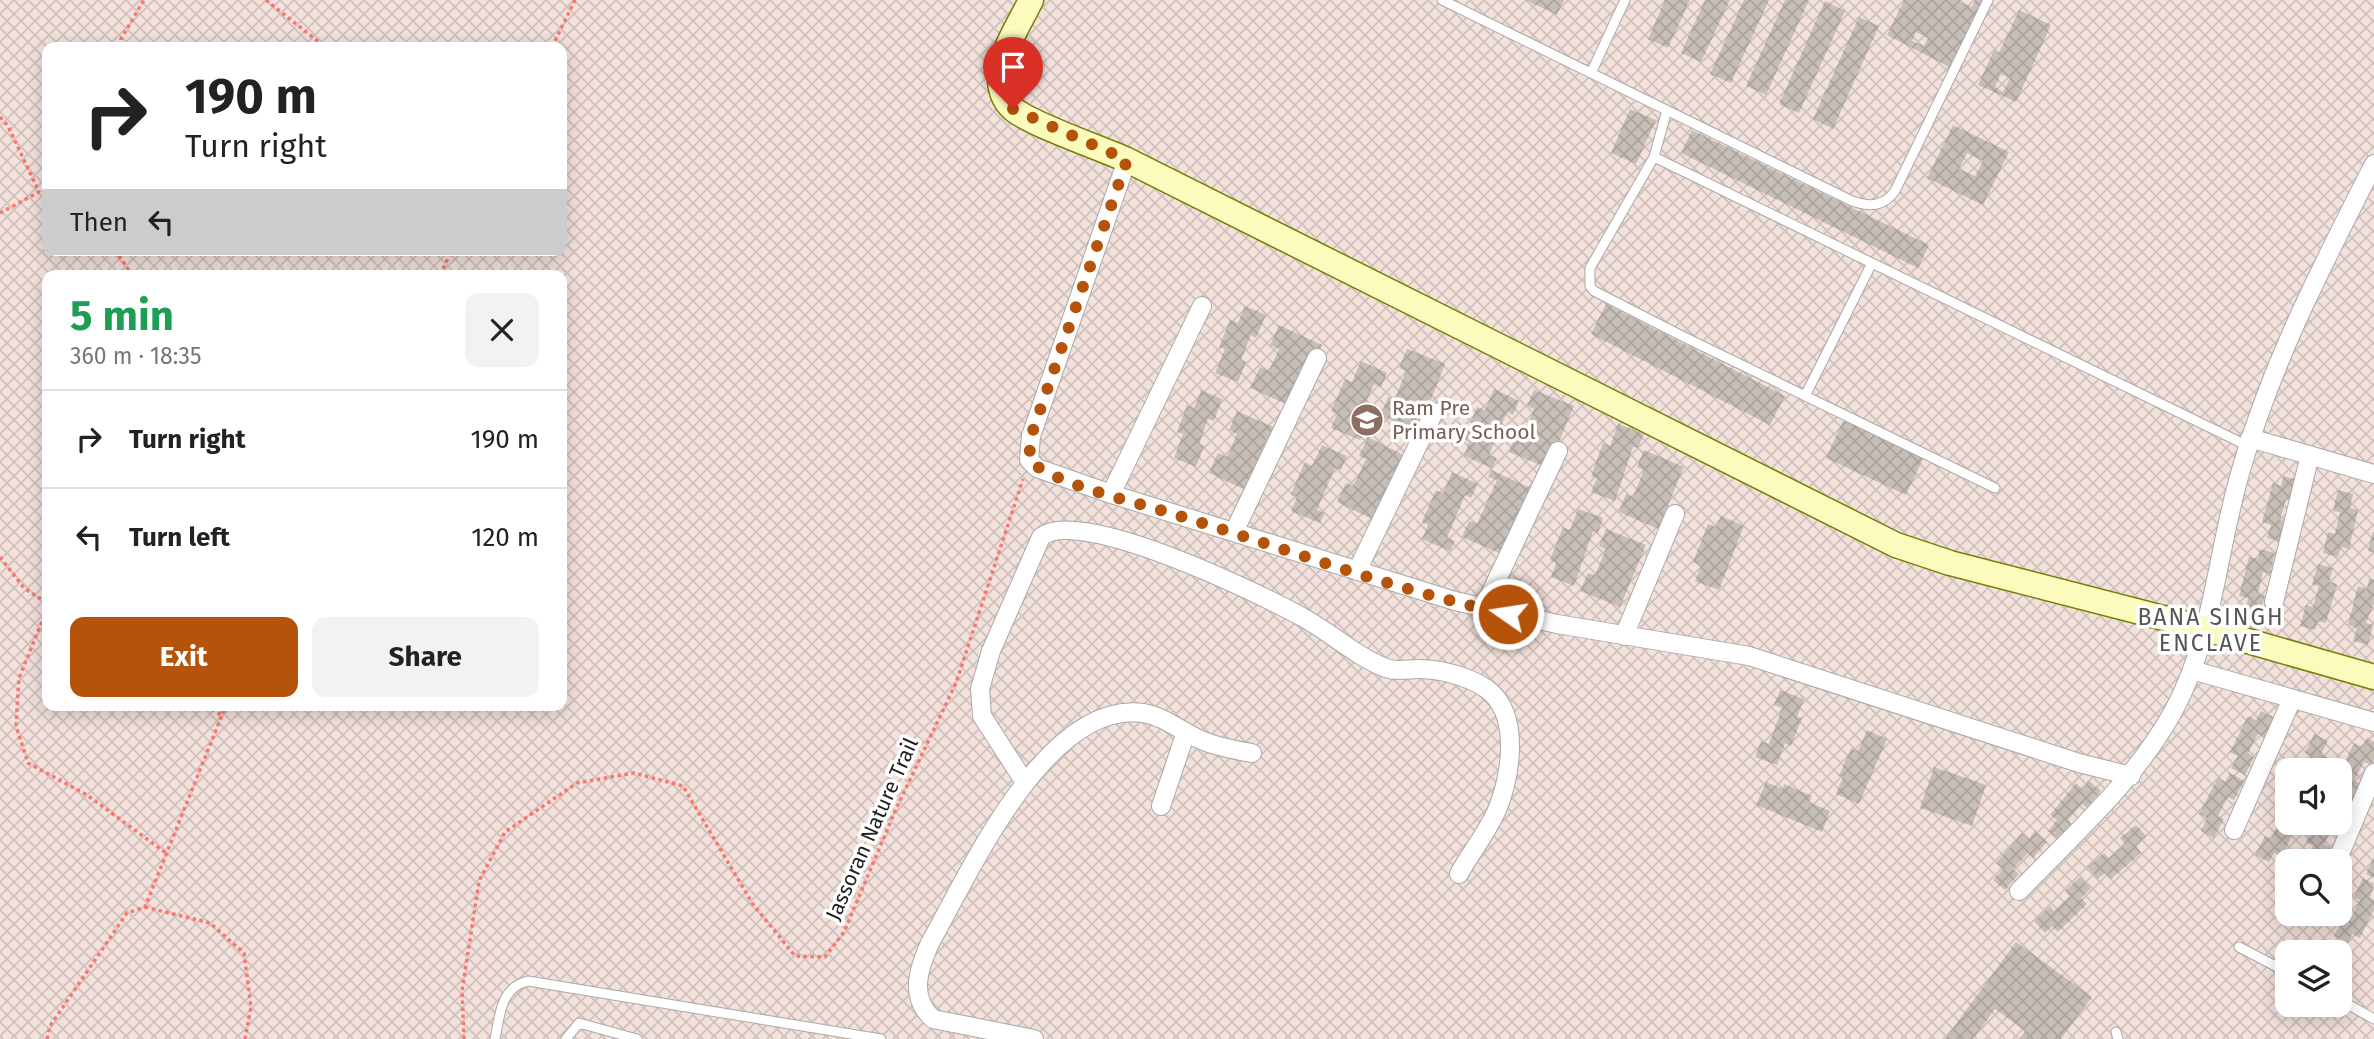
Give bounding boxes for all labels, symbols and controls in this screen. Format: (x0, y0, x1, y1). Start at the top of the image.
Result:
pin (983, 37, 1043, 109)
icon: arrive (994, 48, 1032, 86)
text: 190 m (185, 67, 317, 126)
icon: right (70, 70, 161, 161)
text: Turn right (185, 127, 327, 165)
icon: left (142, 203, 180, 241)
text: Then (70, 207, 128, 238)
text: 5 min (70, 291, 174, 341)
button: close (465, 293, 539, 367)
text: 360 m · 18:35 (70, 342, 201, 370)
place label: Ram Pre Primary School (1392, 395, 1536, 445)
school or university icon: Ram Pre Primary School (1348, 401, 1386, 439)
icon: right (70, 420, 108, 458)
text: Turn right (129, 424, 246, 455)
text: 190 m (470, 424, 539, 455)
icon: left (70, 518, 108, 556)
text: Turn left (129, 522, 230, 553)
text: 120 m (471, 522, 539, 553)
position arrow (1471, 577, 1545, 651)
district label: BANA SINGH ENCLAVE (2137, 603, 2285, 657)
button: Exit (70, 617, 298, 697)
button: Share (312, 617, 539, 697)
street label: Jassoran Nature Trail (820, 734, 924, 924)
map controls (2275, 758, 2352, 1017)
button: sound (2275, 758, 2352, 835)
button: search (2275, 849, 2352, 926)
button: layers (2275, 940, 2352, 1017)

